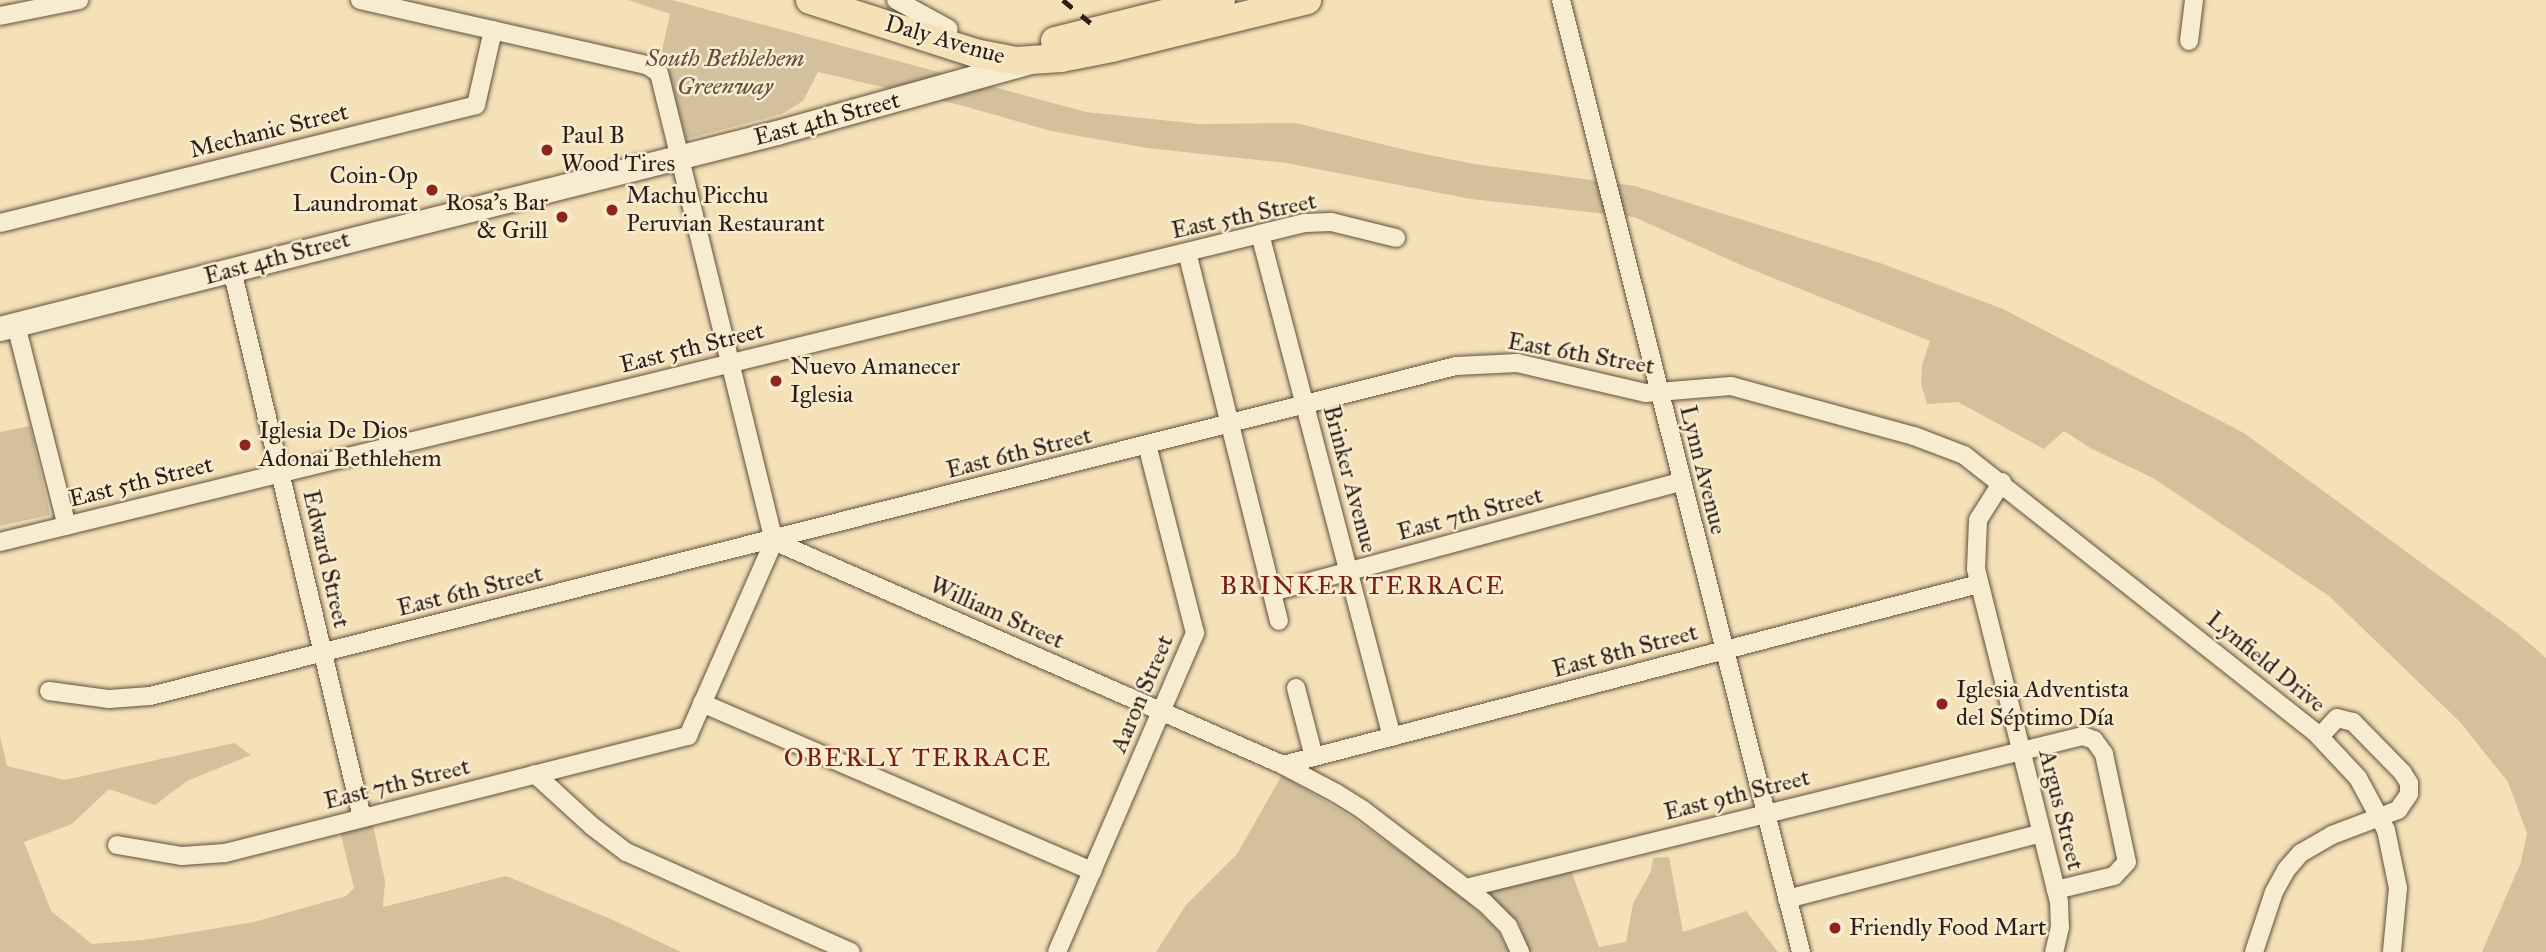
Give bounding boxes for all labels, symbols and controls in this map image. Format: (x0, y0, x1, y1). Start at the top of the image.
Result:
street label: Daly Avenue (882, 9, 1008, 71)
park label: South Bethlehem Greenway (646, 45, 804, 101)
street label: East 4th Street (751, 86, 903, 152)
street label: Mechanic Street (187, 97, 351, 165)
place label: Paul B Wood Tires (561, 122, 675, 178)
marker: Paul B Wood Tires (539, 142, 555, 158)
place label: Coin-Op Laundromat (292, 162, 418, 218)
marker: Coin-Op Laundromat (424, 182, 440, 198)
place label: Machu Picchu Peruvian Restaurant (626, 182, 825, 238)
street label: East 5th Street (1169, 187, 1319, 245)
place label: Rosa's Bar & Grill (445, 189, 548, 245)
marker: Machu Picchu Peruvian Restaurant (604, 202, 620, 218)
marker: Rosa's Bar & Grill (554, 209, 570, 225)
street label: East 4th Street (201, 225, 353, 291)
street label: East 5th Street (617, 316, 767, 380)
street label: East 6th Street (1505, 327, 1657, 381)
place label: Nuevo Amanecer Iglesia (790, 353, 960, 409)
marker: Nuevo Amanecer Iglesia (768, 373, 784, 389)
street label: Brinker Avenue (1316, 402, 1384, 556)
street label: Lynn Avenue (1673, 403, 1733, 537)
place label: Iglesia De Dios Adonai Bethlehem (259, 417, 442, 473)
street label: East 6th Street (943, 421, 1095, 485)
marker: Iglesia De Dios Adonai Bethlehem (237, 437, 253, 453)
street label: East 5th Street (66, 450, 216, 514)
street label: East 7th Street (1394, 481, 1546, 547)
street label: Edward Street (296, 487, 356, 631)
street label: East 6th Street (394, 559, 546, 623)
district label: BRINKER TERRACE (1222, 570, 1504, 602)
street label: William Street (925, 571, 1069, 655)
street label: Lynfield Drive (2201, 605, 2331, 719)
street label: East 8th Street (1549, 618, 1701, 684)
street label: Aaron Street (1104, 631, 1180, 757)
place label: Iglesia Adventista del Séptimo Día (1956, 676, 2129, 732)
marker: Iglesia Adventista del Séptimo Día (1934, 696, 1950, 712)
district label: OBERLY TERRACE (786, 742, 1050, 774)
street label: Argus Street (2032, 747, 2090, 873)
street label: East 7th Street (321, 752, 473, 816)
street label: East 9th Street (1661, 763, 1813, 827)
place label: Friendly Food Mart (1849, 914, 2046, 942)
marker: Friendly Food Mart (1827, 920, 1843, 936)

